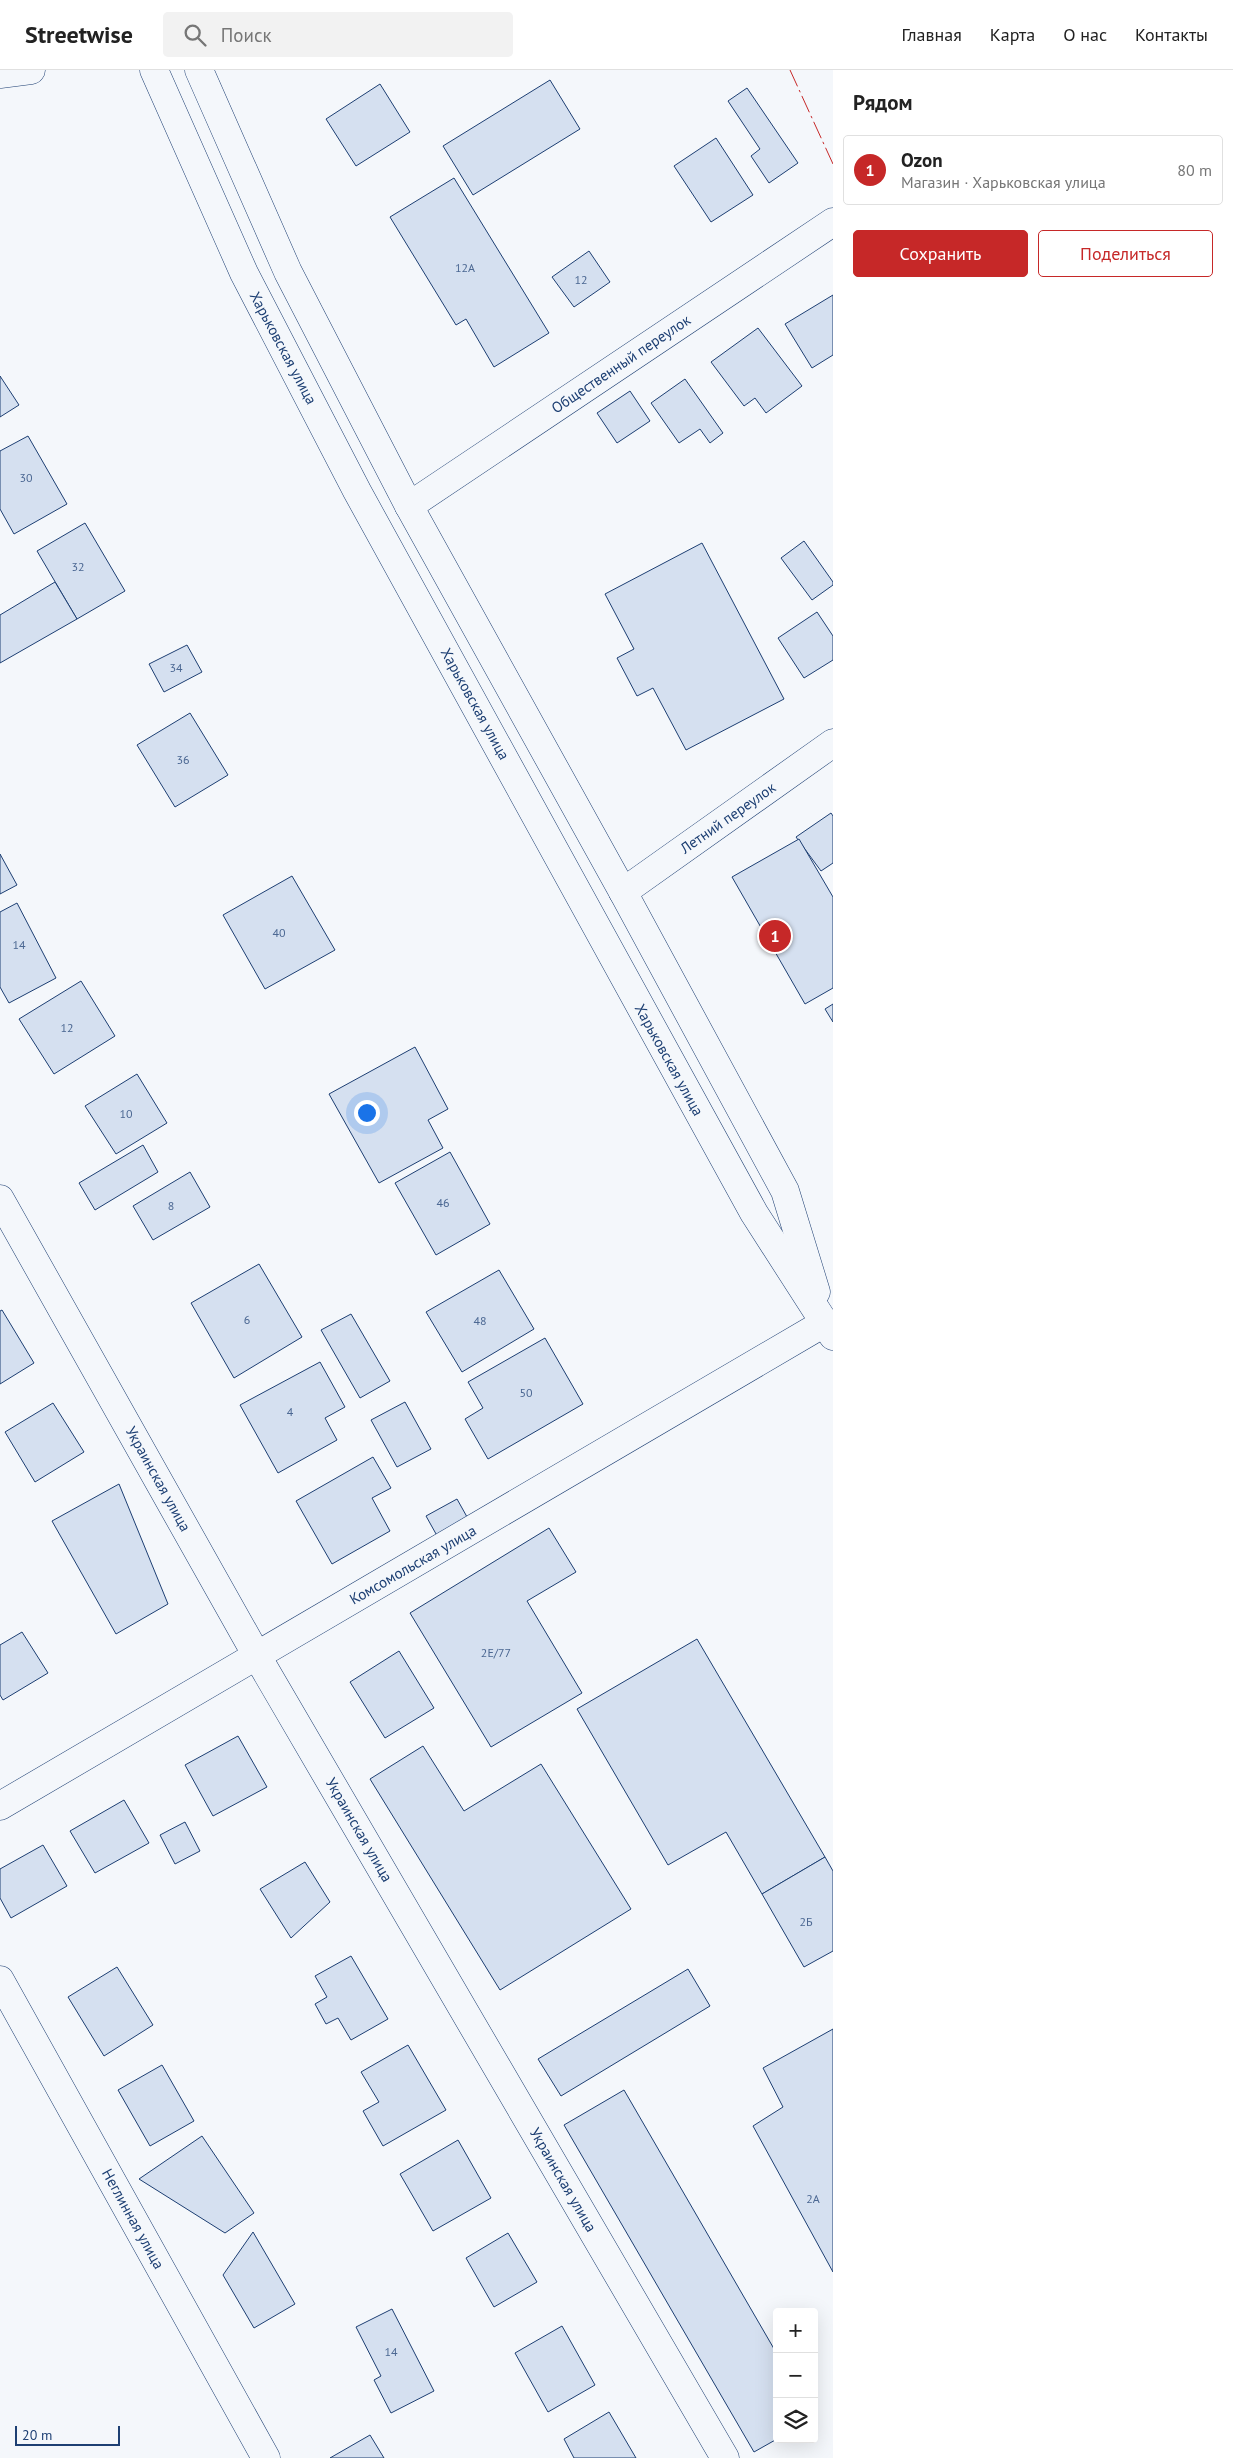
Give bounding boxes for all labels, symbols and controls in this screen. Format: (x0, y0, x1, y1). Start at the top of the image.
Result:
search box (163, 12, 513, 57)
text: Streetwise (25, 19, 133, 50)
icon: search (181, 21, 209, 49)
text: Поиск (221, 23, 272, 47)
text: Главная (901, 23, 962, 46)
text: Карта (990, 23, 1035, 46)
text: О нас (1063, 23, 1107, 46)
text: Контакты (1135, 23, 1208, 46)
text: Рядом (853, 89, 912, 116)
text: Ozon (901, 148, 943, 172)
text: 1 (865, 160, 875, 180)
text: 80 m (1177, 160, 1212, 180)
text: Магазин · Харьковская улица (901, 172, 1106, 192)
button: Сохранить (853, 230, 1028, 277)
button: Поделиться (1038, 230, 1213, 277)
house number: 12А (455, 260, 475, 275)
house number: 12 (574, 272, 588, 287)
street label: Харьковская улица (246, 288, 321, 407)
street label: Общественный переулок (548, 310, 695, 417)
house number: 30 (19, 470, 33, 485)
house number: 32 (71, 559, 85, 574)
street label: Харьковская улица (437, 644, 514, 763)
house number: 34 (169, 660, 183, 675)
house number: 36 (176, 752, 190, 767)
street label: Летний переулок (676, 777, 780, 858)
pin: 1 (759, 917, 791, 955)
house number: 40 (272, 925, 286, 940)
house number: 14 (12, 937, 26, 952)
street label: Харьковская улица (631, 1000, 708, 1119)
house number: 12 (60, 1020, 74, 1035)
your location (354, 1100, 380, 1126)
house number: 10 (119, 1106, 133, 1121)
house number: 46 (436, 1195, 450, 1210)
house number: 8 (168, 1198, 174, 1213)
house number: 6 (244, 1312, 250, 1327)
house number: 48 (473, 1313, 487, 1328)
house number: 50 (519, 1385, 533, 1400)
house number: 4 (287, 1404, 294, 1419)
street label: Украинская улица (122, 1423, 195, 1535)
street label: Комсомольская улица (346, 1521, 479, 1609)
house number: 2Е/77 (481, 1645, 511, 1660)
street label: Украинская улица (322, 1774, 397, 1885)
house number: 2Б (799, 1914, 813, 1929)
street label: Украинская улица (526, 2124, 601, 2235)
street label: Неглинная улица (98, 2165, 169, 2272)
house number: 2А (806, 2191, 820, 2206)
map controls (773, 2308, 818, 2443)
button: + (773, 2308, 818, 2353)
house number: 14 (384, 2344, 398, 2359)
button: − (773, 2353, 818, 2398)
button: layers (773, 2398, 818, 2443)
scale bar (15, 2423, 120, 2446)
text: 20 m (22, 2426, 52, 2444)

